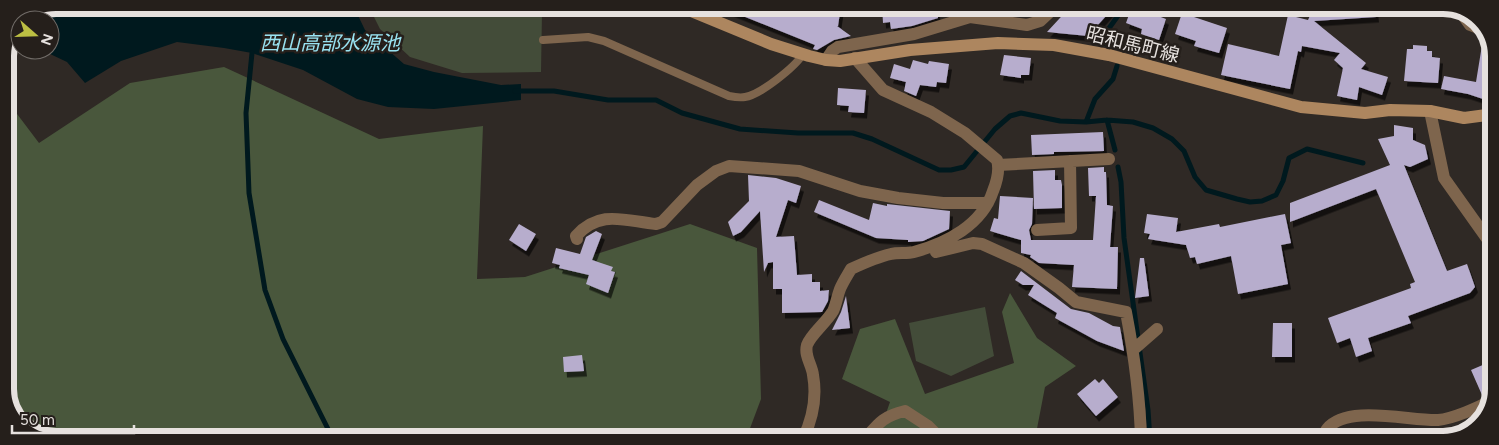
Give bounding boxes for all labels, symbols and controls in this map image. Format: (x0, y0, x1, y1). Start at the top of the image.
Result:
north arrow (10, 10, 60, 60)
street label: 昭和馬町線 (1084, 22, 1182, 67)
text: N (37, 31, 57, 47)
water label: 西山高部水源池 (260, 31, 402, 55)
scale bar (12, 402, 135, 434)
text: 50 m (20, 411, 55, 429)

